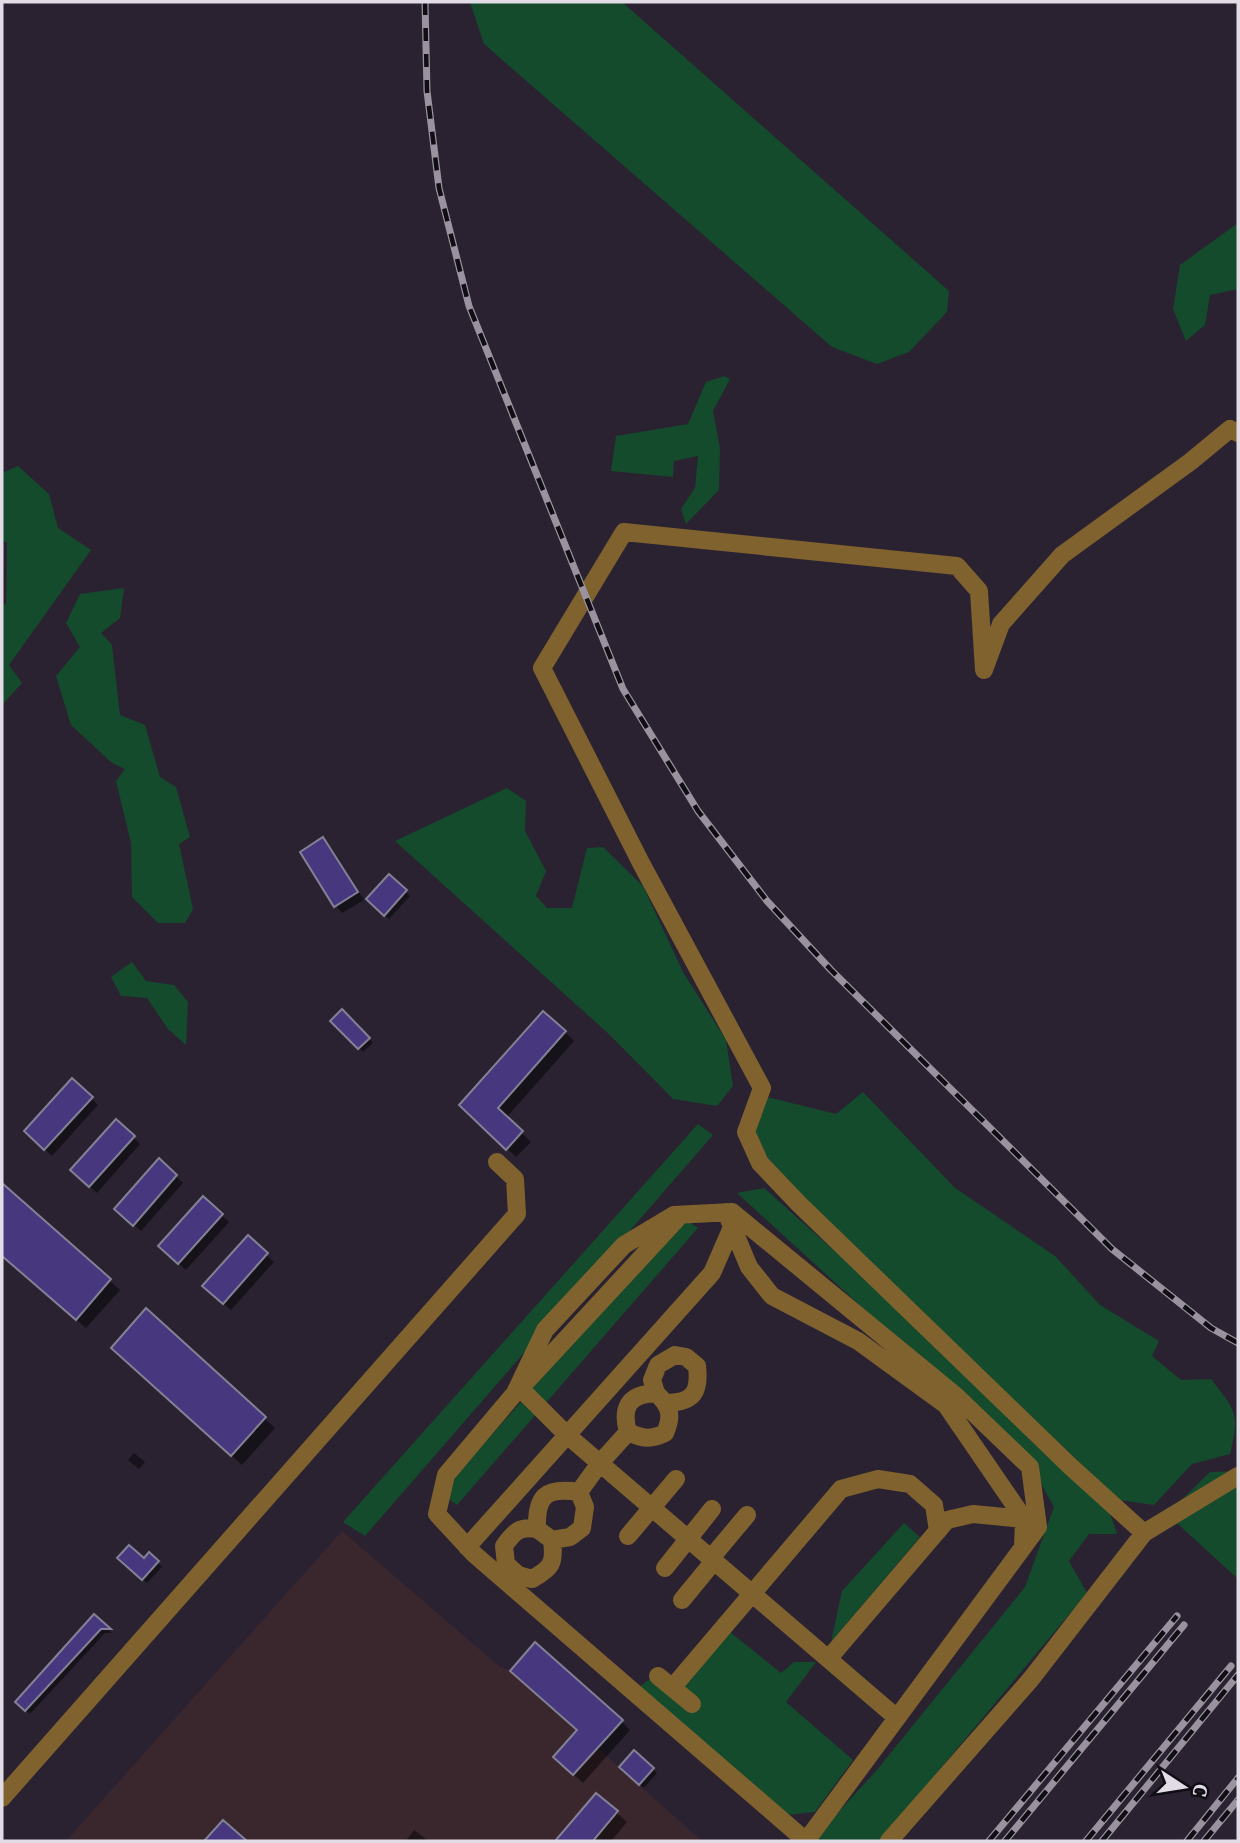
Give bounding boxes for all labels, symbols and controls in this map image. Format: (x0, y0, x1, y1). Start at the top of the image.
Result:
north arrow (1149, 1752, 1219, 1822)
text: С (1188, 1782, 1215, 1799)

